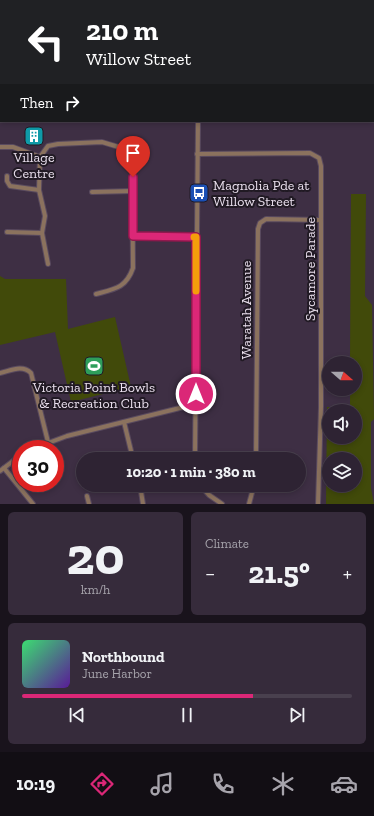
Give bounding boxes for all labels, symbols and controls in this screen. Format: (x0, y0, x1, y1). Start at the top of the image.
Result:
text: 210 m (86, 14, 158, 47)
icon: left (20, 16, 72, 68)
text: Willow Street (86, 48, 191, 70)
icon: right (61, 92, 83, 114)
text: Then (20, 94, 53, 112)
building icon: Village Centre (23, 125, 45, 147)
pin (116, 136, 150, 177)
icon: arrive (122, 142, 144, 164)
place label: Village Centre (12, 149, 55, 182)
place label: Magnolia Pde at Willow Street (213, 177, 310, 210)
bus stop icon: Magnolia Pde at Willow Street (188, 182, 210, 204)
street label: Sycamore Parade (302, 217, 319, 321)
street label: Waratah Avenue (238, 260, 255, 359)
sports icon: Victoria Point Bowls & Recreation Club (83, 355, 105, 377)
north arrow (322, 356, 362, 396)
map controls (322, 356, 362, 492)
position arrow (175, 373, 217, 415)
place label: Victoria Point Bowls & Recreation Club (32, 379, 155, 412)
button: sound (322, 404, 362, 444)
speed limit sign: 30 (12, 440, 64, 492)
button: layers (322, 452, 362, 492)
text: 10:20 · 1 min · 380 m (126, 463, 256, 481)
text: 20 (67, 525, 124, 587)
text: Climate (205, 536, 249, 551)
text: 21.5° (248, 555, 310, 591)
text: − (205, 560, 215, 587)
text: + (343, 560, 352, 587)
text: km/h (81, 582, 110, 597)
text: Northbound (82, 648, 165, 666)
text: June Harbor (82, 666, 152, 681)
icon: previous (66, 704, 88, 726)
icon: pause (176, 704, 198, 726)
icon: next (286, 704, 308, 726)
icon: directions (88, 770, 116, 798)
icon: music (148, 770, 176, 798)
icon: phone (209, 770, 237, 798)
icon: climate (269, 770, 297, 798)
icon: car (330, 770, 358, 798)
text: 10:19 (16, 773, 55, 795)

